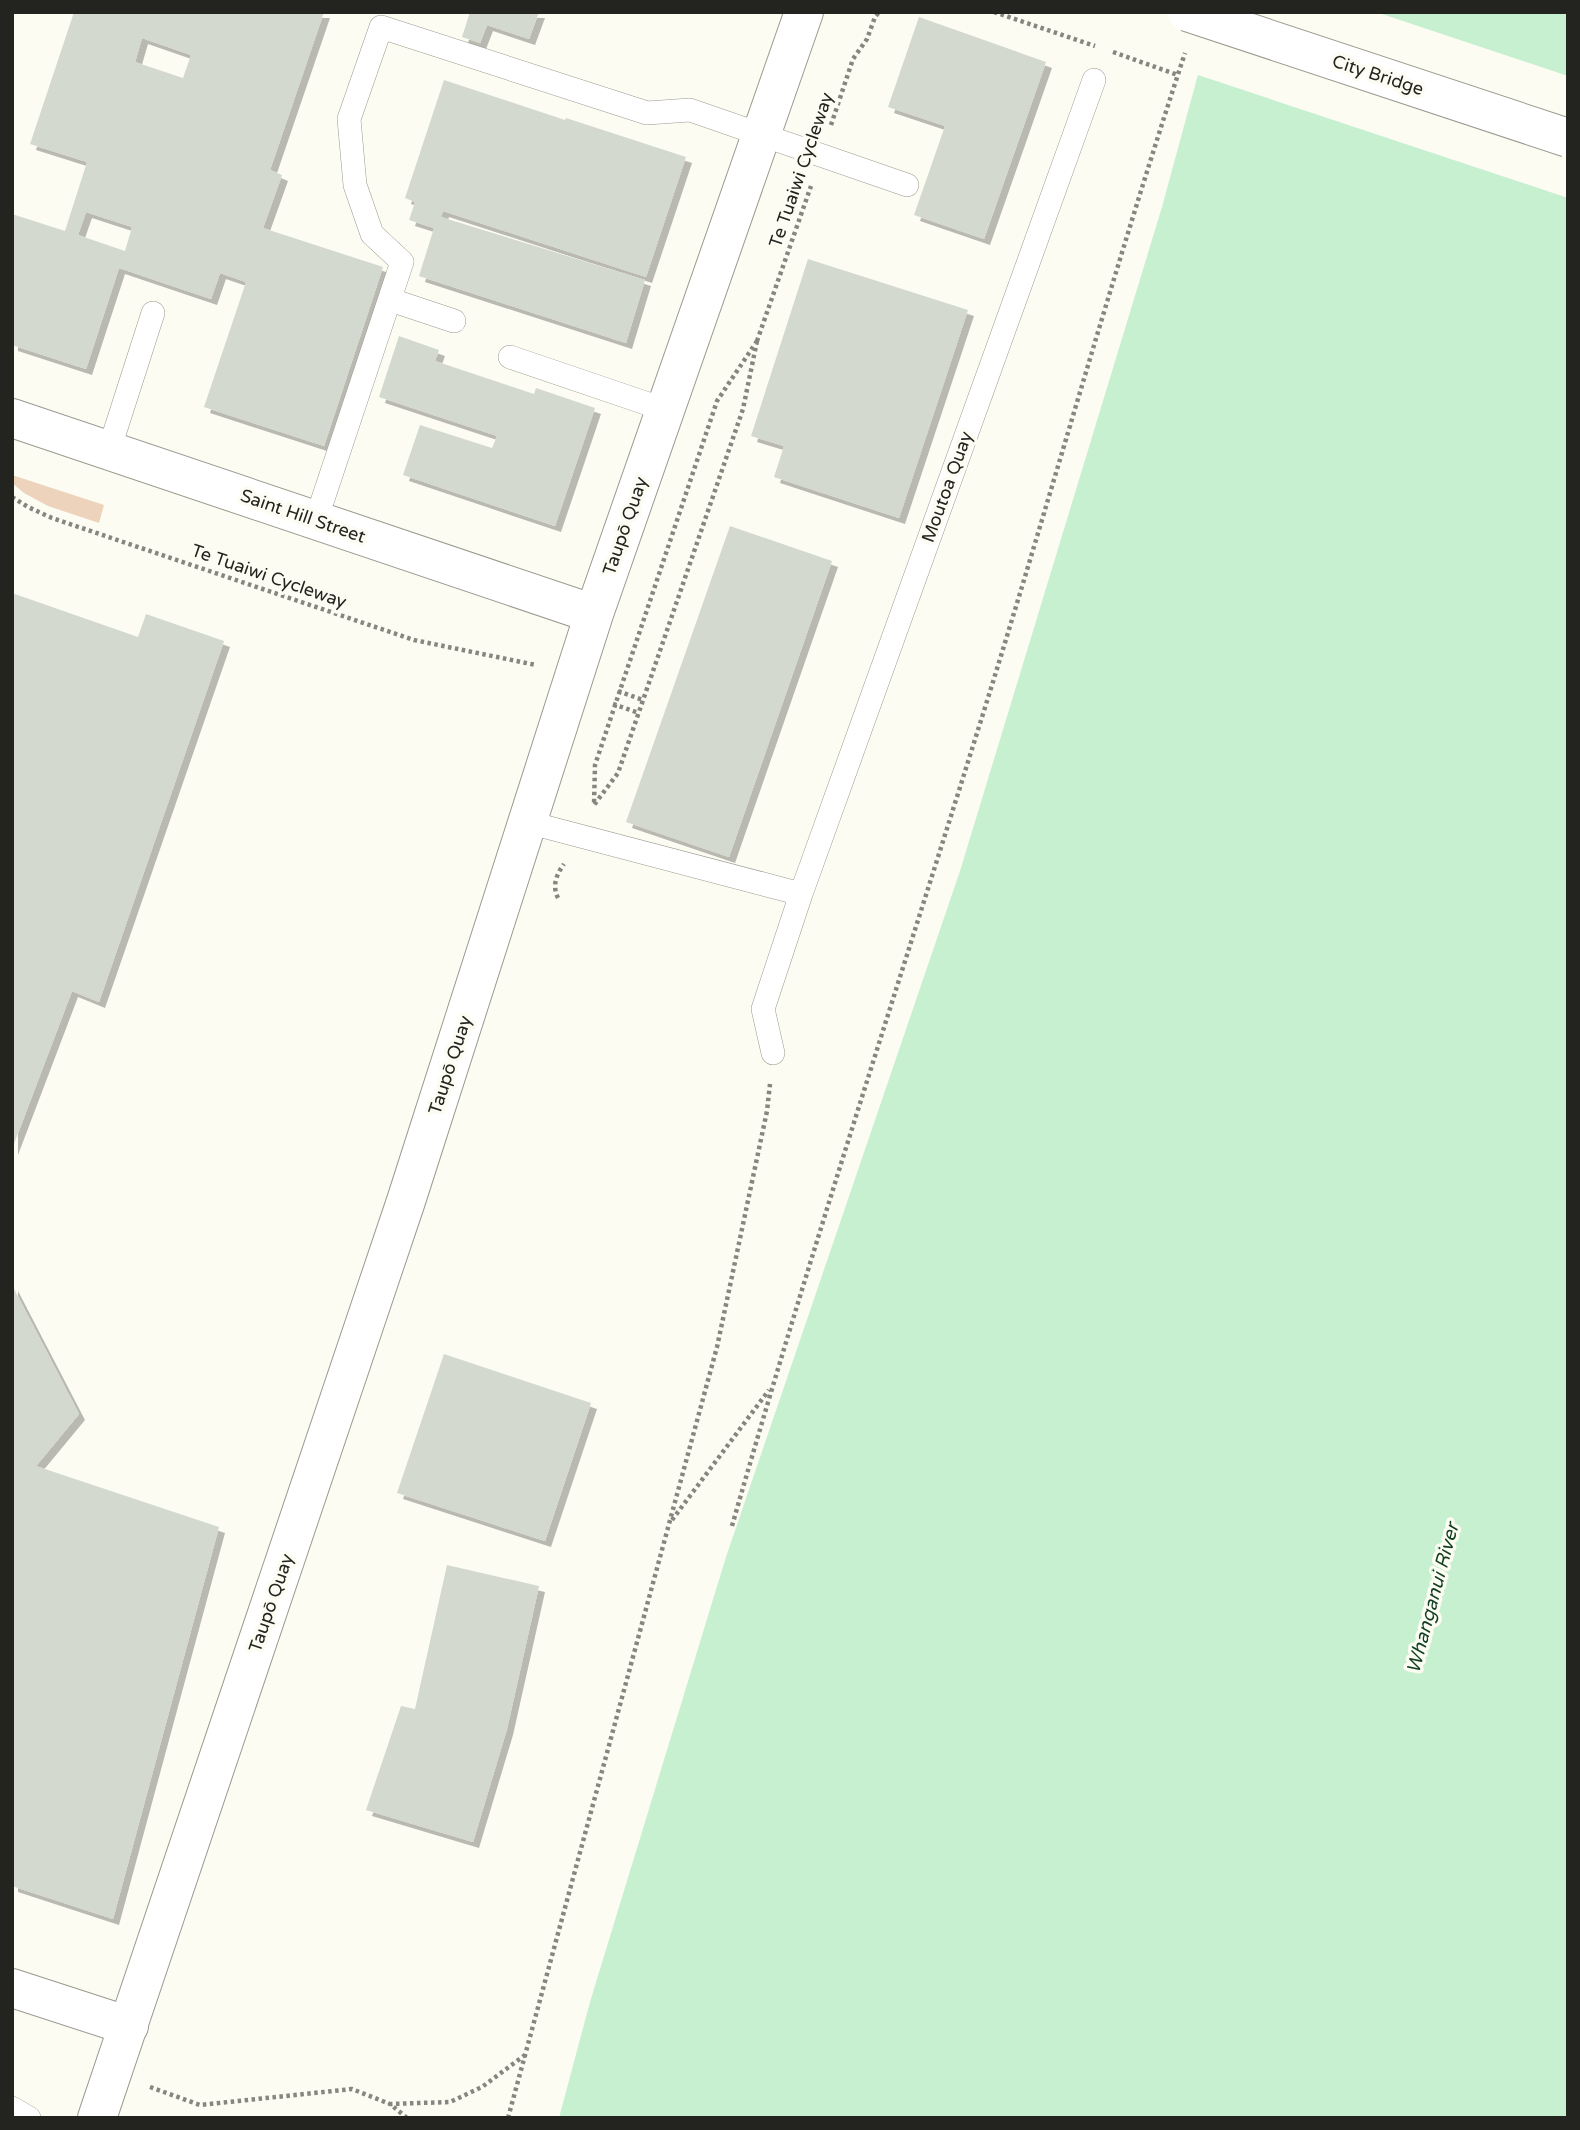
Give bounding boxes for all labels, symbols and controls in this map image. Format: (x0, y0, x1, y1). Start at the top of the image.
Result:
street label: City Bridge (1330, 50, 1426, 100)
street label: Te Tuaiwi Cycleway (764, 89, 838, 250)
street label: Moutoa Quay (917, 428, 977, 546)
street label: Taupō Quay (598, 474, 652, 578)
street label: Saint Hill Street (238, 484, 369, 548)
street label: Te Tuaiwi Cycleway (189, 539, 350, 613)
street label: Taupō Quay (424, 1013, 476, 1117)
water label: Whanganui River (1402, 1518, 1464, 1676)
street label: Taupō Quay (244, 1551, 298, 1655)

